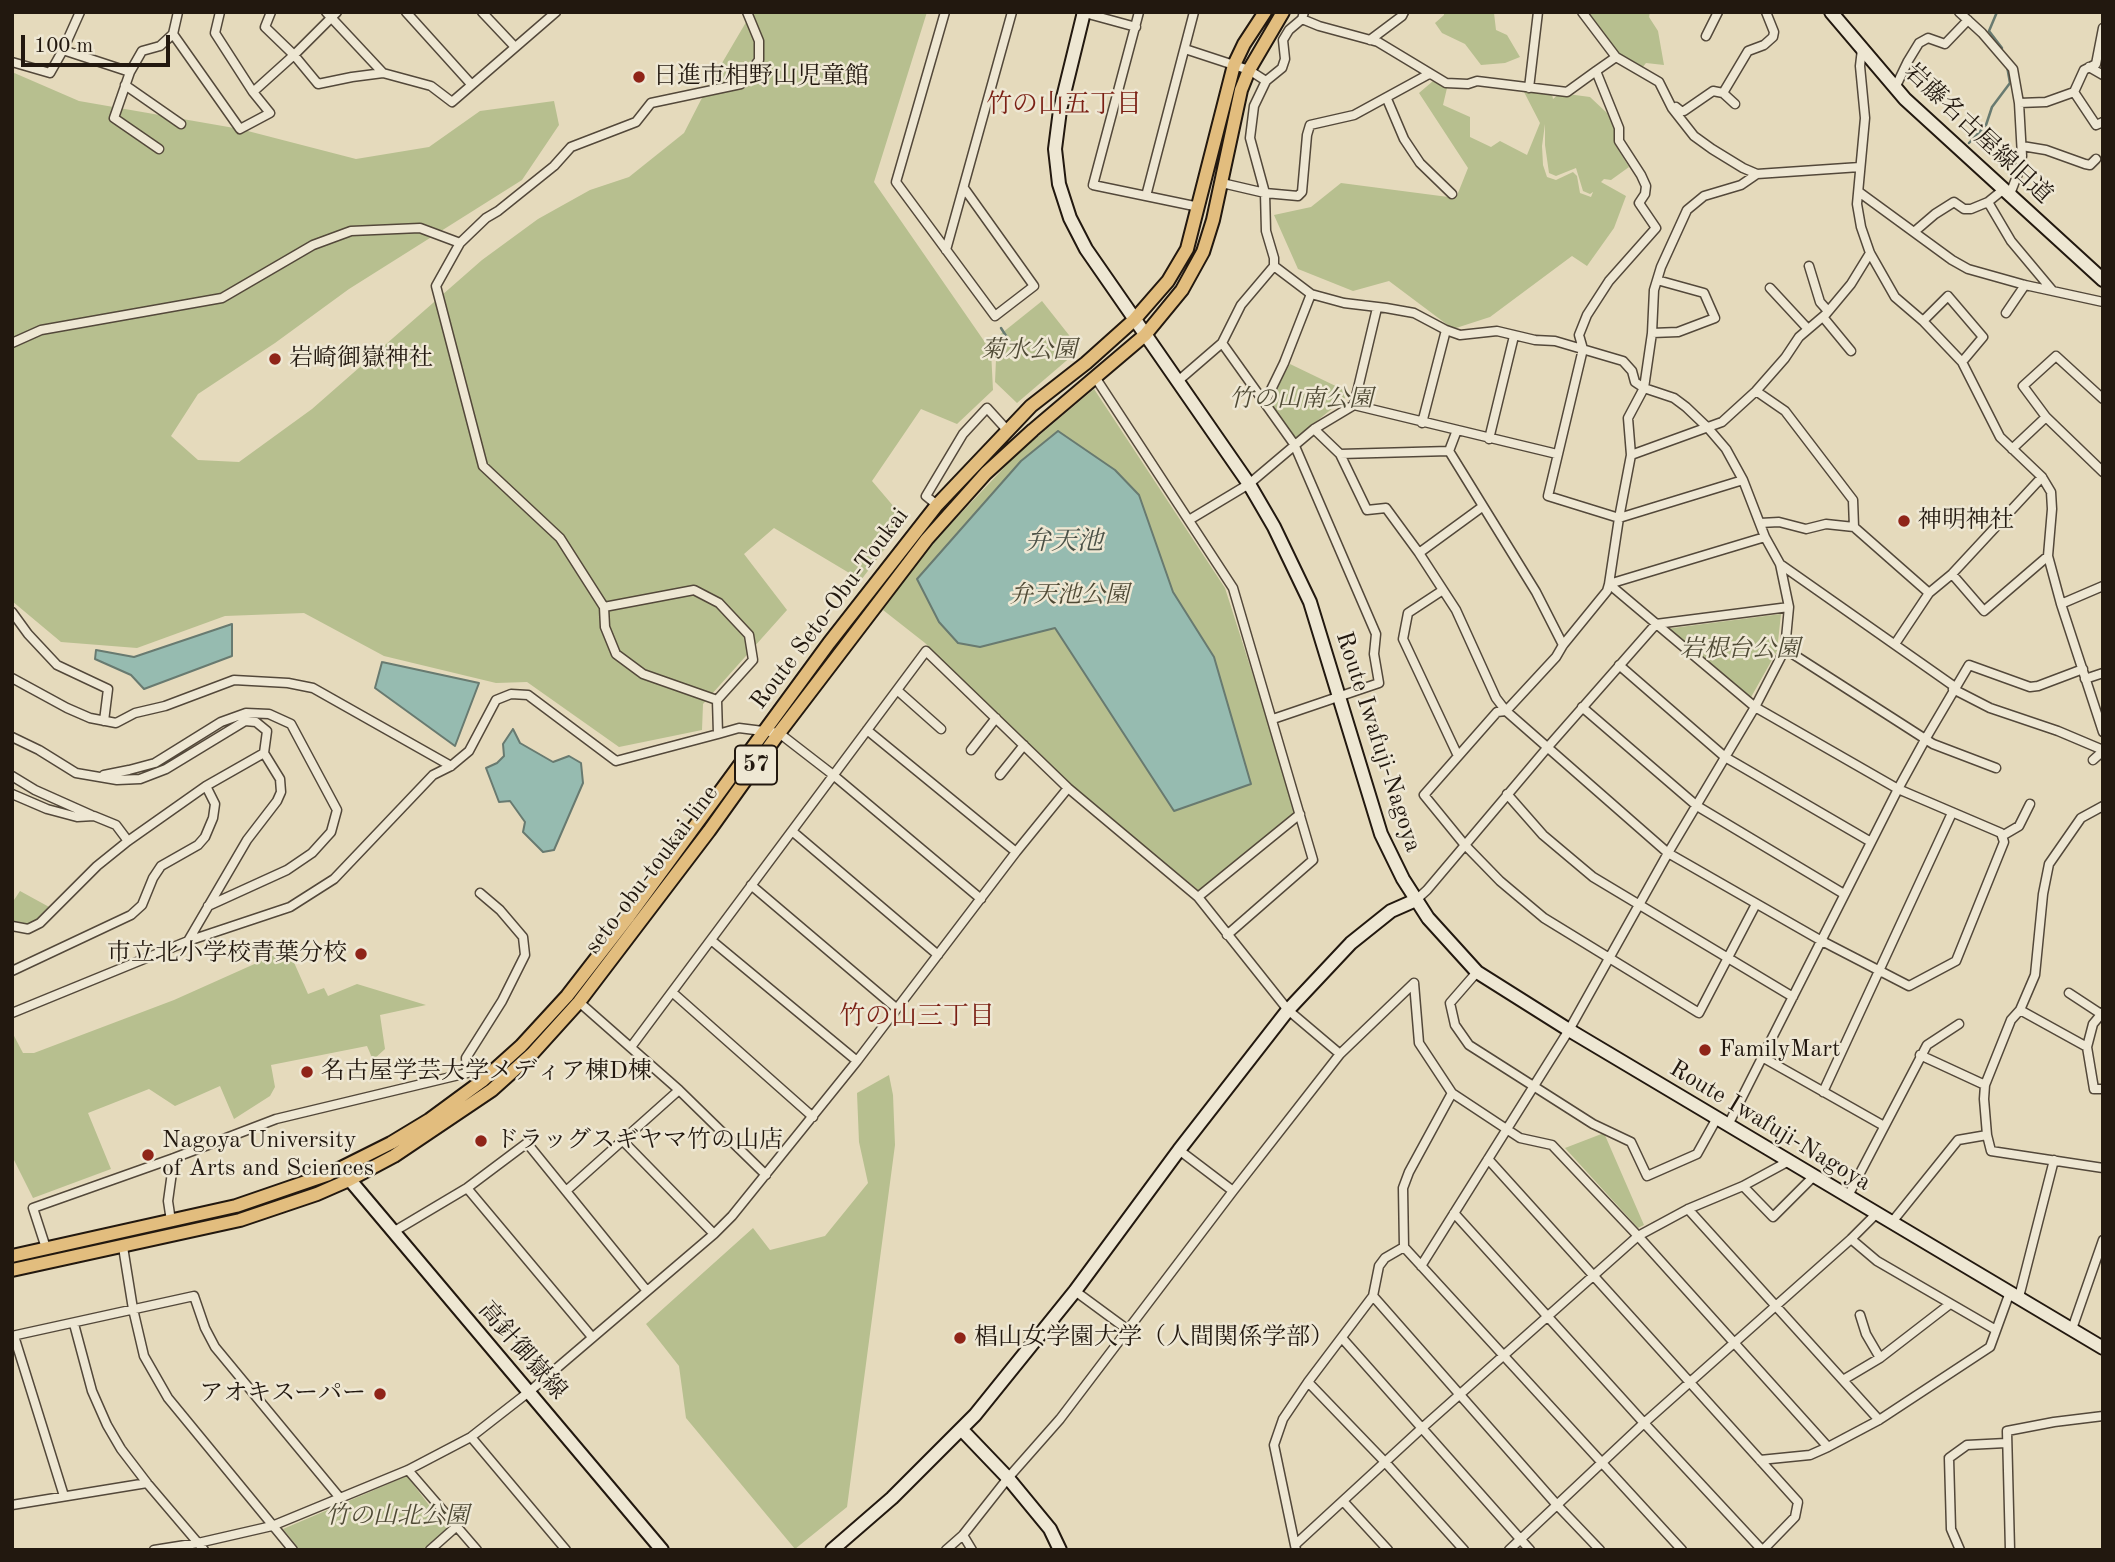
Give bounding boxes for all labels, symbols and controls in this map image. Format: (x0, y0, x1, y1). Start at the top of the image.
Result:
scale bar (24, 21, 173, 65)
text: 100 m (34, 36, 93, 57)
street label: 岩藤名古屋線旧道 (1898, 58, 2058, 210)
place label: 日進市相野山児童館 (653, 63, 869, 91)
marker: 日進市相野山児童館 (631, 69, 647, 85)
district label: 竹の山五丁目 (986, 89, 1142, 121)
park label: 菊水公園 (981, 337, 1077, 365)
place label: 岩崎御嶽神社 (289, 345, 433, 373)
marker: 岩崎御嶽神社 (267, 351, 283, 367)
park label: 竹の山南公園 (1229, 386, 1373, 414)
street label: Route Seto-Obu-Toukai (745, 503, 915, 715)
place label: 神明神社 (1918, 507, 2014, 535)
marker: 神明神社 (1896, 513, 1912, 529)
water label: 弁天池 (1025, 526, 1103, 558)
park label: 弁天池公園 (1009, 582, 1129, 610)
street label: Route Iwafuji-Nagoya (1329, 628, 1427, 856)
park label: 岩根台公園 (1680, 636, 1800, 664)
road number: 57 (735, 746, 777, 785)
street label: seto-obu-toukai line (579, 780, 725, 960)
place label: 市立北小学校青葉分校 (107, 940, 347, 968)
marker: 市立北小学校青葉分校 (353, 946, 369, 962)
district label: 竹の山三丁目 (839, 1001, 995, 1033)
place label: FamilyMart (1719, 1036, 1840, 1064)
marker: FamilyMart (1697, 1042, 1713, 1058)
street label: Route Iwafuji-Nagoya (1664, 1054, 1876, 1198)
place label: 名古屋学芸大学メディア棟D棟 (321, 1058, 652, 1086)
marker: 名古屋学芸大学メディア棟D棟 (299, 1064, 315, 1080)
place label: Nagoya University of Arts and Sciences (162, 1127, 374, 1183)
place label: ドラッグスギヤマ竹の山店 (495, 1127, 783, 1155)
marker: ドラッグスギヤマ竹の山店 (473, 1133, 489, 1149)
marker: Nagoya University of Arts and Sciences (140, 1147, 156, 1163)
street label: 高針御嶽線 (472, 1296, 572, 1406)
place label: 椙山女学園大学（人間関係学部） (974, 1324, 1334, 1352)
marker: 椙山女学園大学（人間関係学部） (952, 1330, 968, 1346)
place label: アオキスーパー (199, 1380, 366, 1408)
marker: アオキスーパー (372, 1386, 388, 1402)
park label: 竹の山北公園 (325, 1503, 469, 1531)

